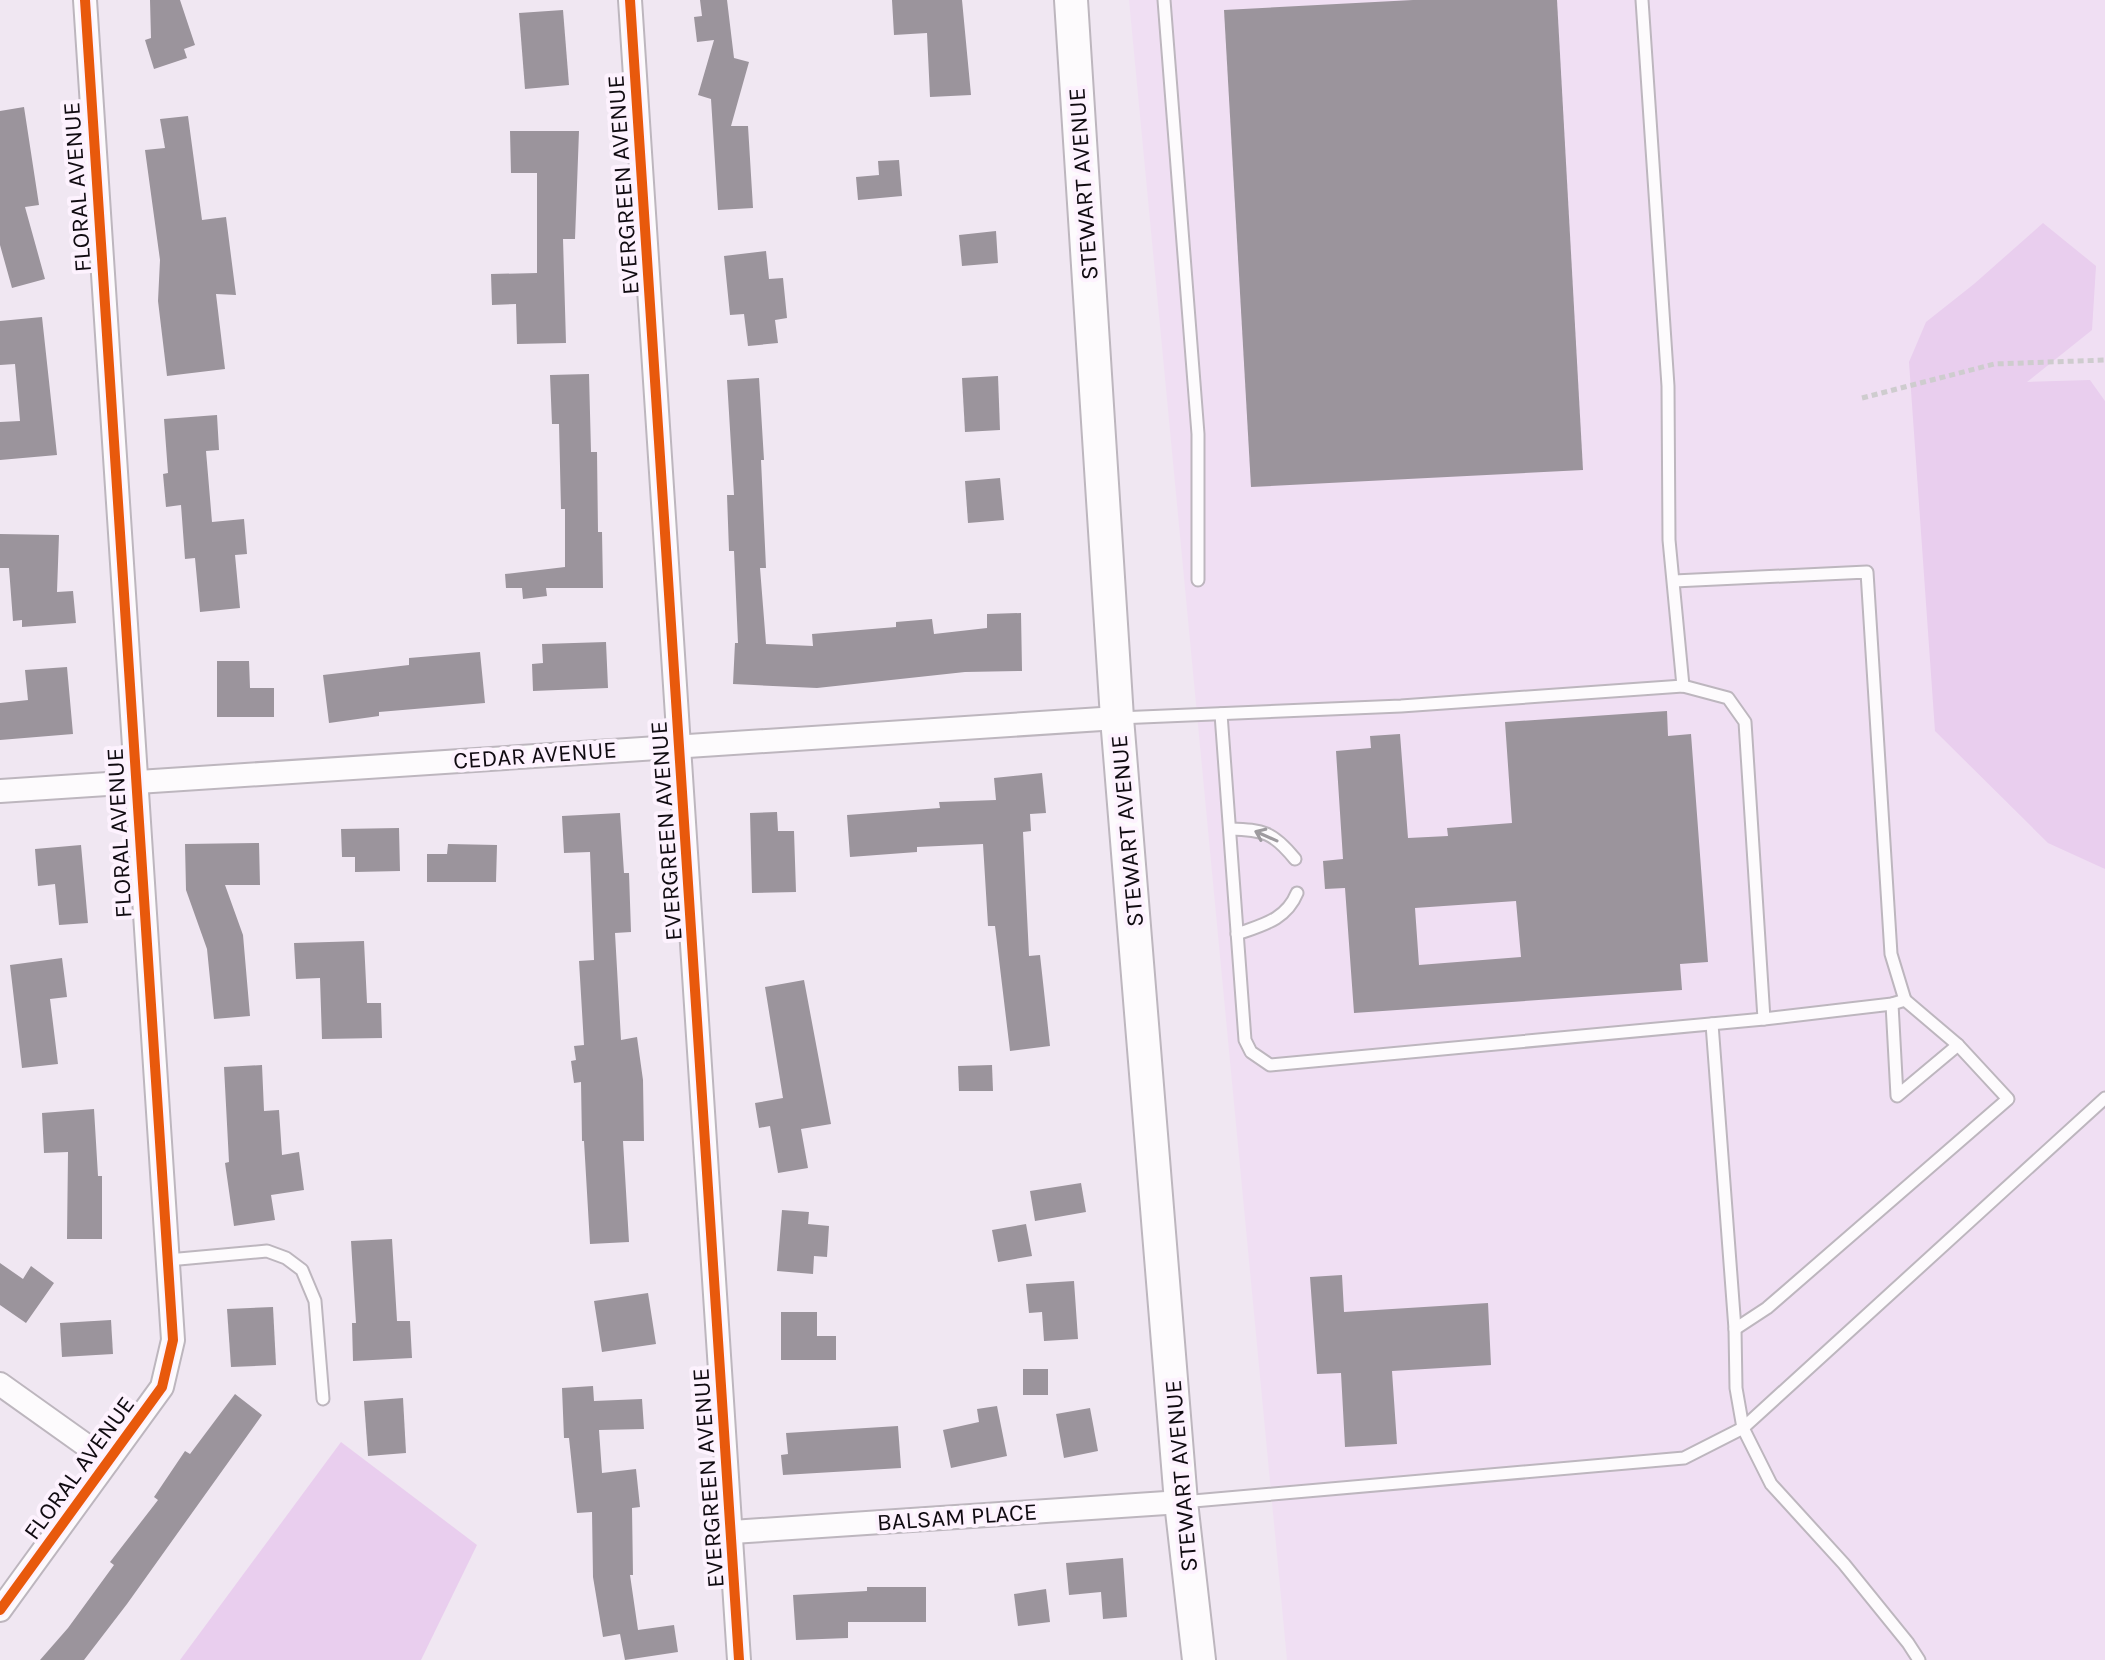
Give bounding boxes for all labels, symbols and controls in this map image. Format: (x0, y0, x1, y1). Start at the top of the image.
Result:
street label: EVERGREEN AVENUE (601, 74, 645, 296)
street label: STEWART AVENUE (1062, 87, 1104, 281)
street label: FLORAL AVENUE (57, 101, 97, 273)
street label: EVERGREEN AVENUE (644, 720, 688, 942)
street label: STEWART AVENUE (1105, 734, 1149, 928)
street label: CEDAR AVENUE (452, 735, 618, 775)
street label: FLORAL AVENUE (101, 747, 137, 919)
one-way arrow (1255, 827, 1279, 842)
street label: EVERGREEN AVENUE (686, 1367, 730, 1589)
street label: STEWART AVENUE (1159, 1379, 1203, 1573)
street label: FLORAL AVENUE (18, 1391, 140, 1545)
street label: BALSAM PLACE (876, 1497, 1038, 1537)

